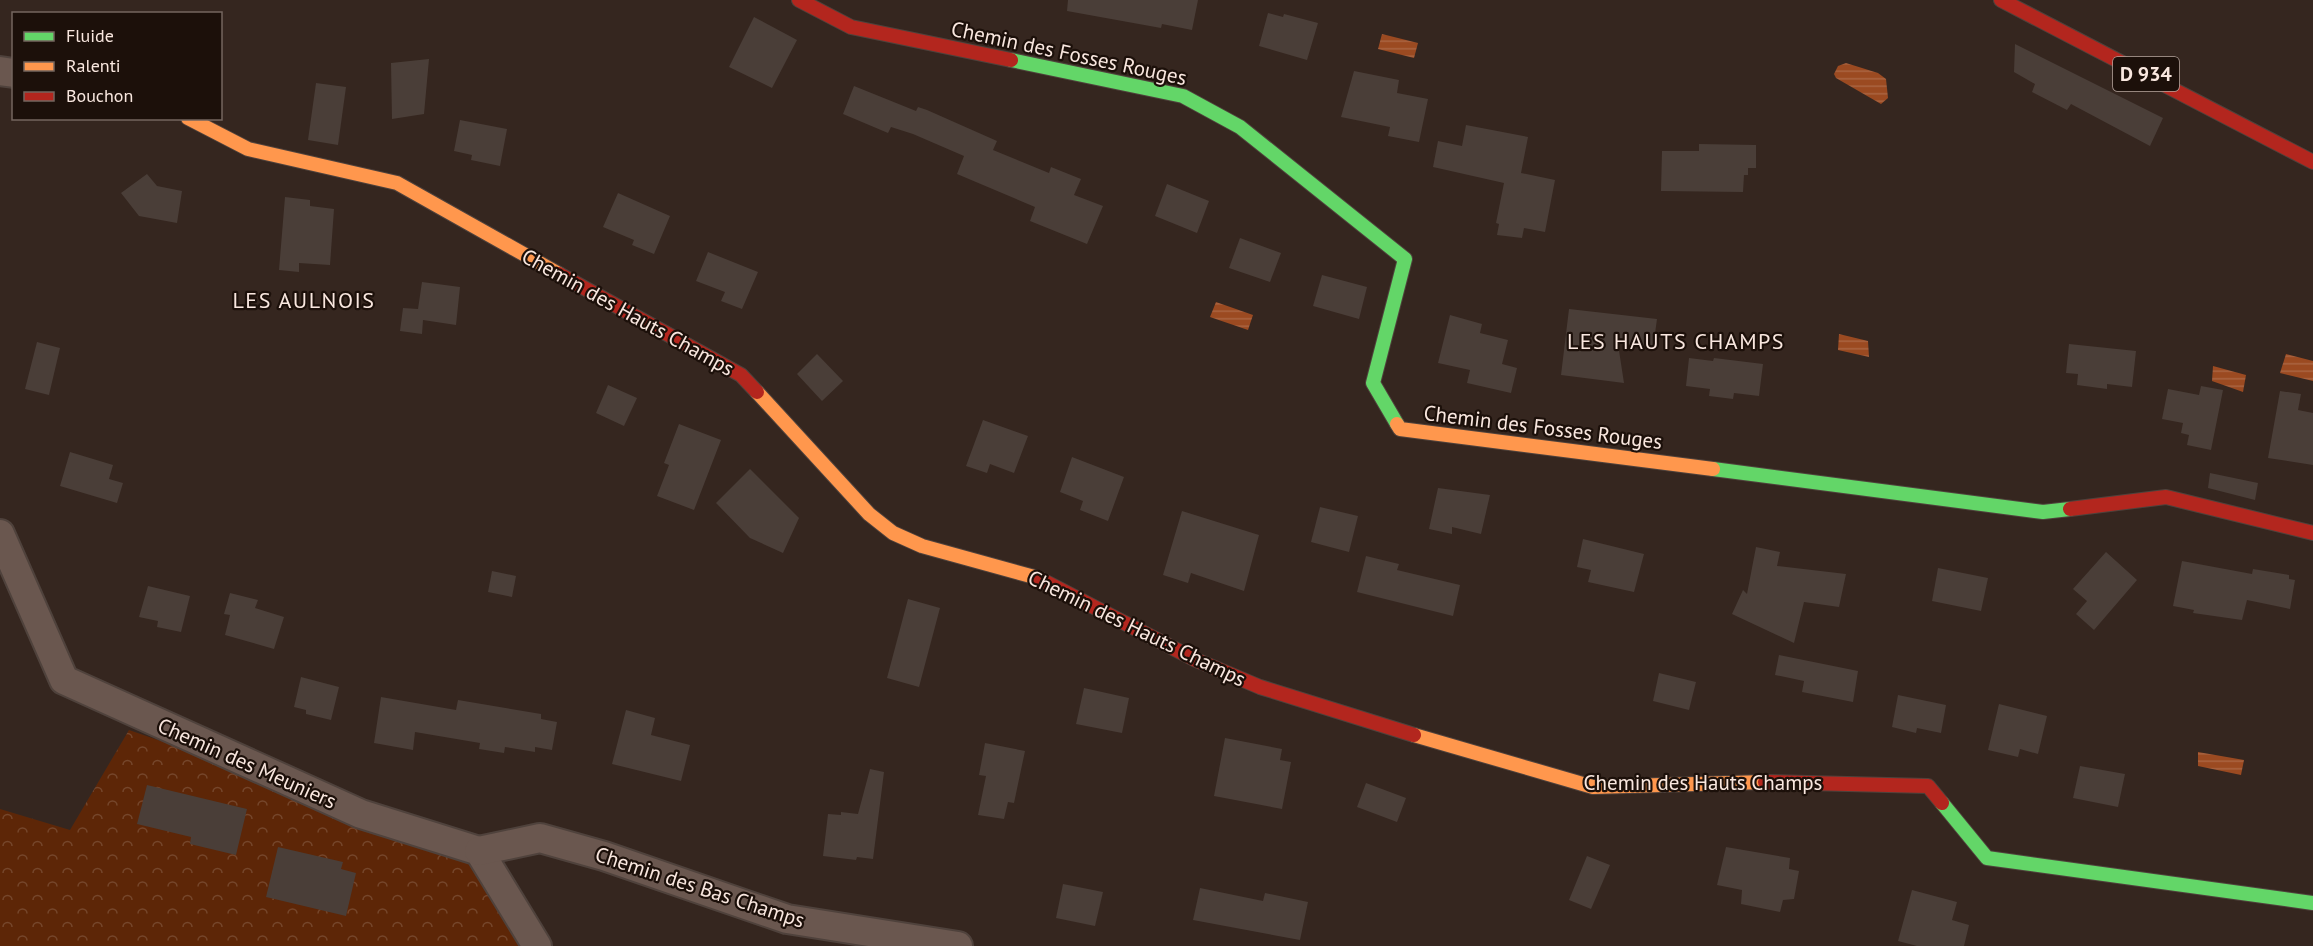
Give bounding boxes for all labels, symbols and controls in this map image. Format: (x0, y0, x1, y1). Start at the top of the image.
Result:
legend (12, 12, 222, 120)
street label: Chemin des Fosses Rouges (949, 15, 1189, 91)
text: Fluide (66, 24, 114, 47)
text: Ralenti (66, 54, 121, 77)
road number: D 934 (2113, 57, 2179, 91)
text: Bouchon (66, 84, 133, 107)
street label: Chemin des Hauts Champs (517, 242, 739, 382)
district label: LES AULNOIS (232, 286, 376, 314)
district label: LES HAUTS CHAMPS (1567, 327, 1785, 355)
street label: Chemin des Fosses Rouges (1422, 399, 1664, 455)
street label: Chemin des Hauts Champs (1024, 564, 1250, 692)
street label: Chemin des Meuniers (153, 711, 341, 815)
street label: Chemin des Hauts Champs (1584, 769, 1822, 796)
street label: Chemin des Bas Champs (592, 840, 808, 934)

